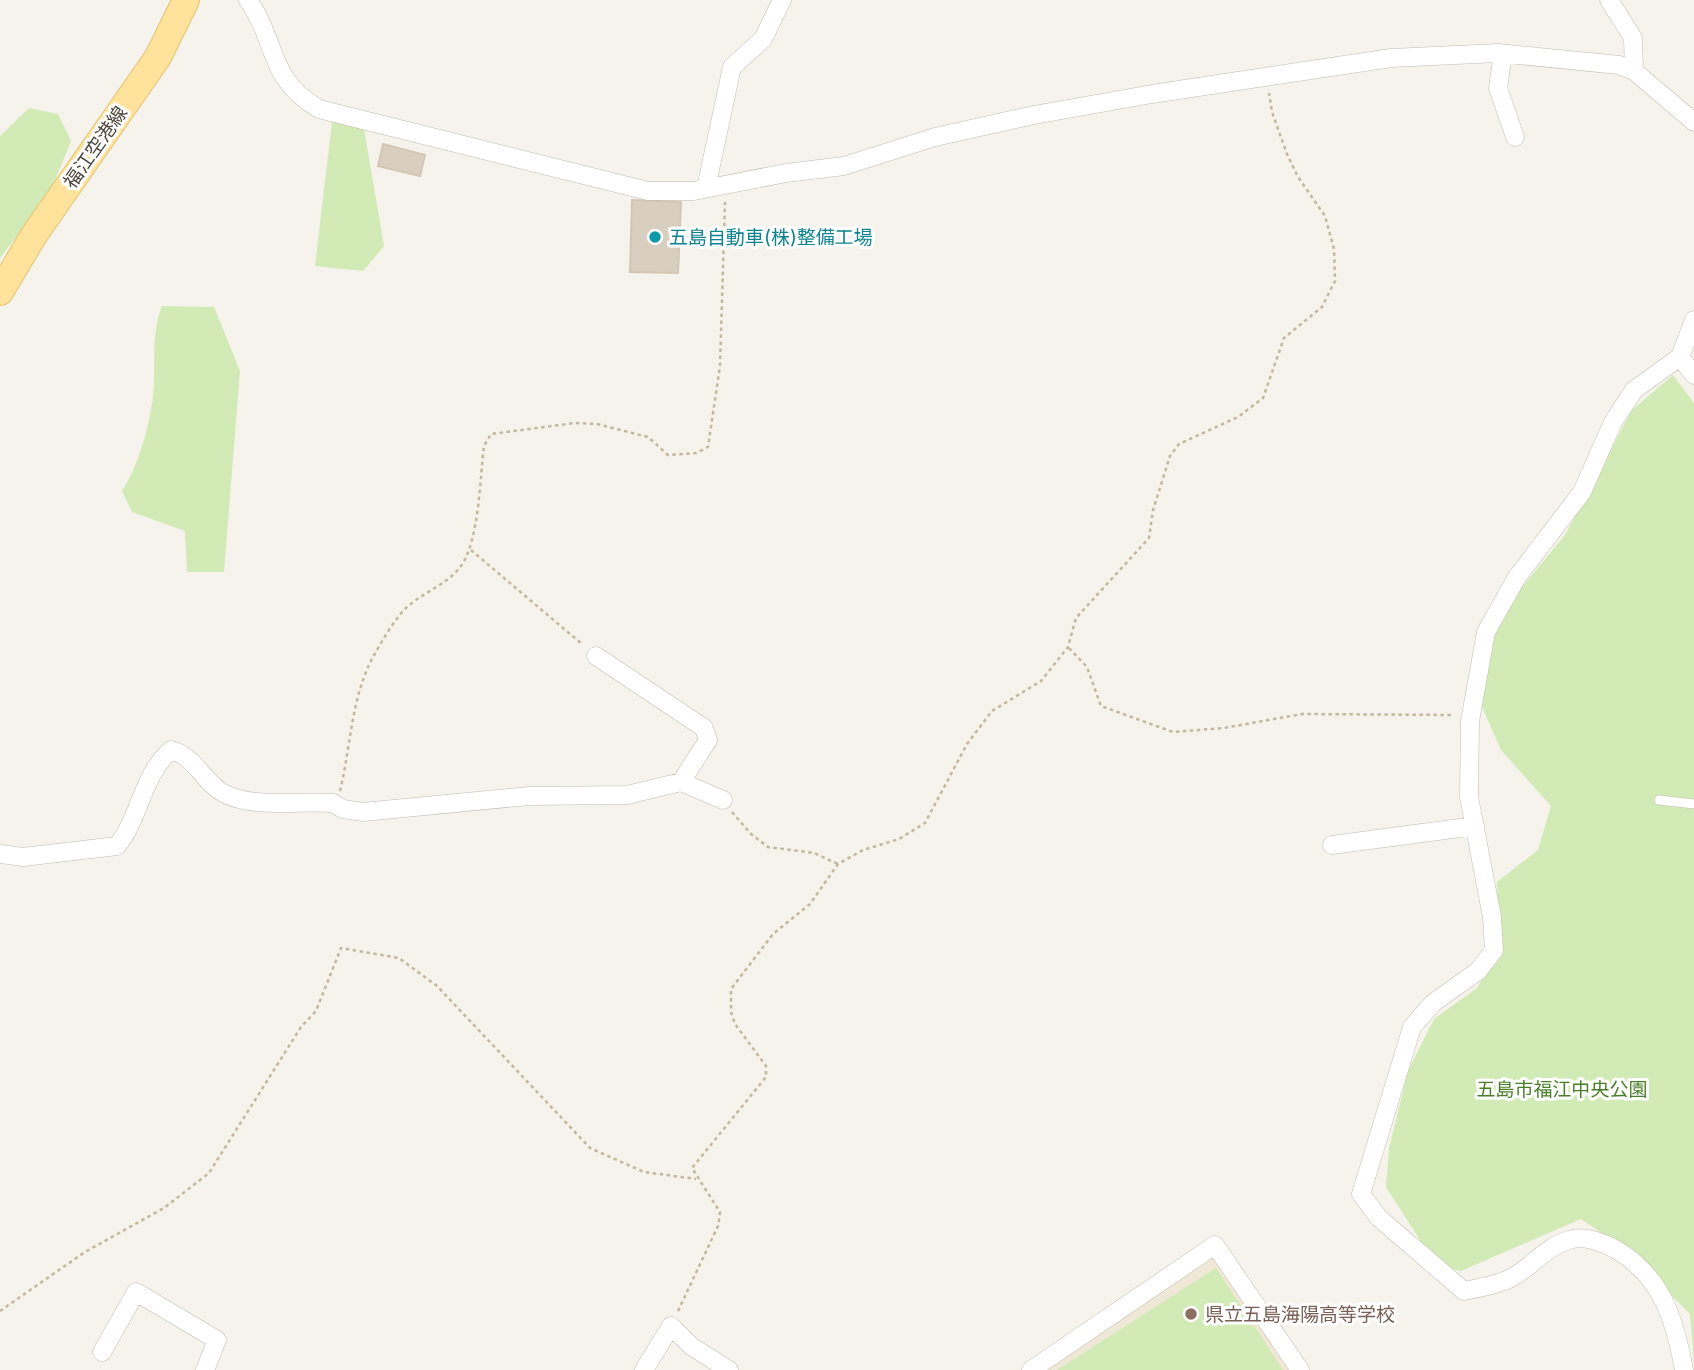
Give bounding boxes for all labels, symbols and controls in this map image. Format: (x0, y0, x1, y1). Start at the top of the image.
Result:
street label: 福江空港線 (59, 102, 132, 193)
place label: 五島自動車(株)整備工場 (669, 226, 873, 249)
marker: 五島自動車(株)整備工場 (647, 229, 663, 245)
park label: 五島市福江中央公園 (1476, 1078, 1648, 1101)
place label: 県立五島海陽高等学校 (1205, 1303, 1395, 1326)
marker: 県立五島海陽高等学校 (1183, 1306, 1199, 1322)

